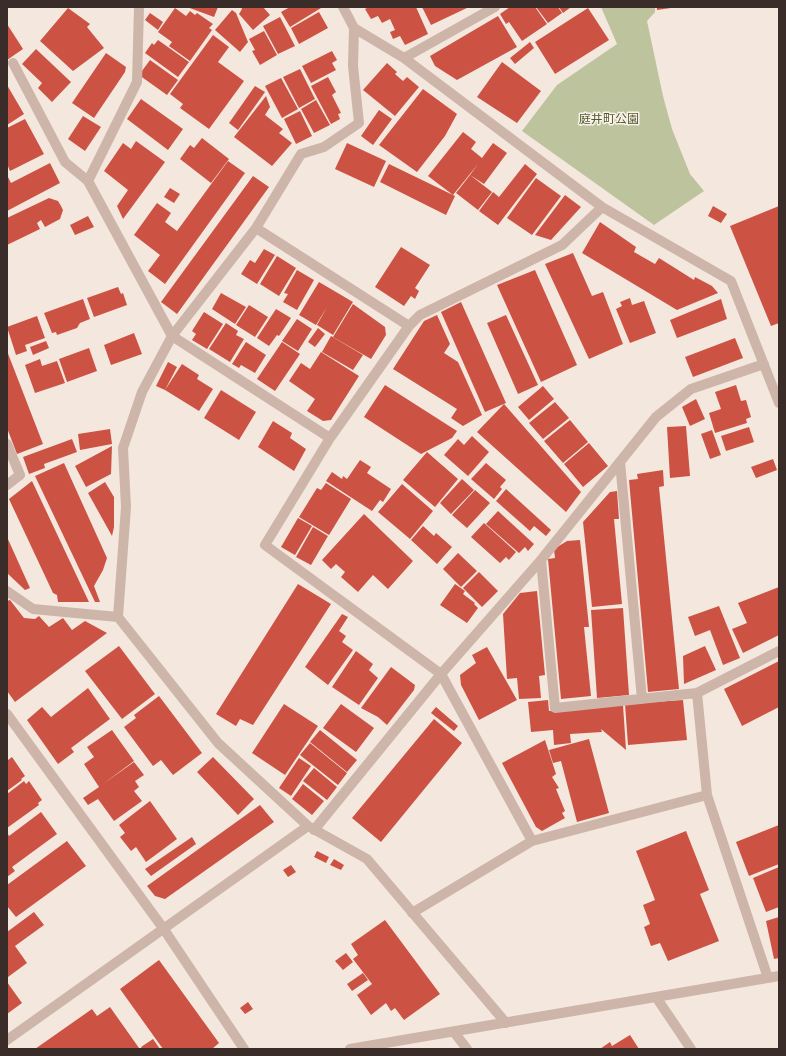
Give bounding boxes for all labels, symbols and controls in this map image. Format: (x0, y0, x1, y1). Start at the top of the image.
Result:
park label: 庭井町公園 (579, 113, 639, 127)

